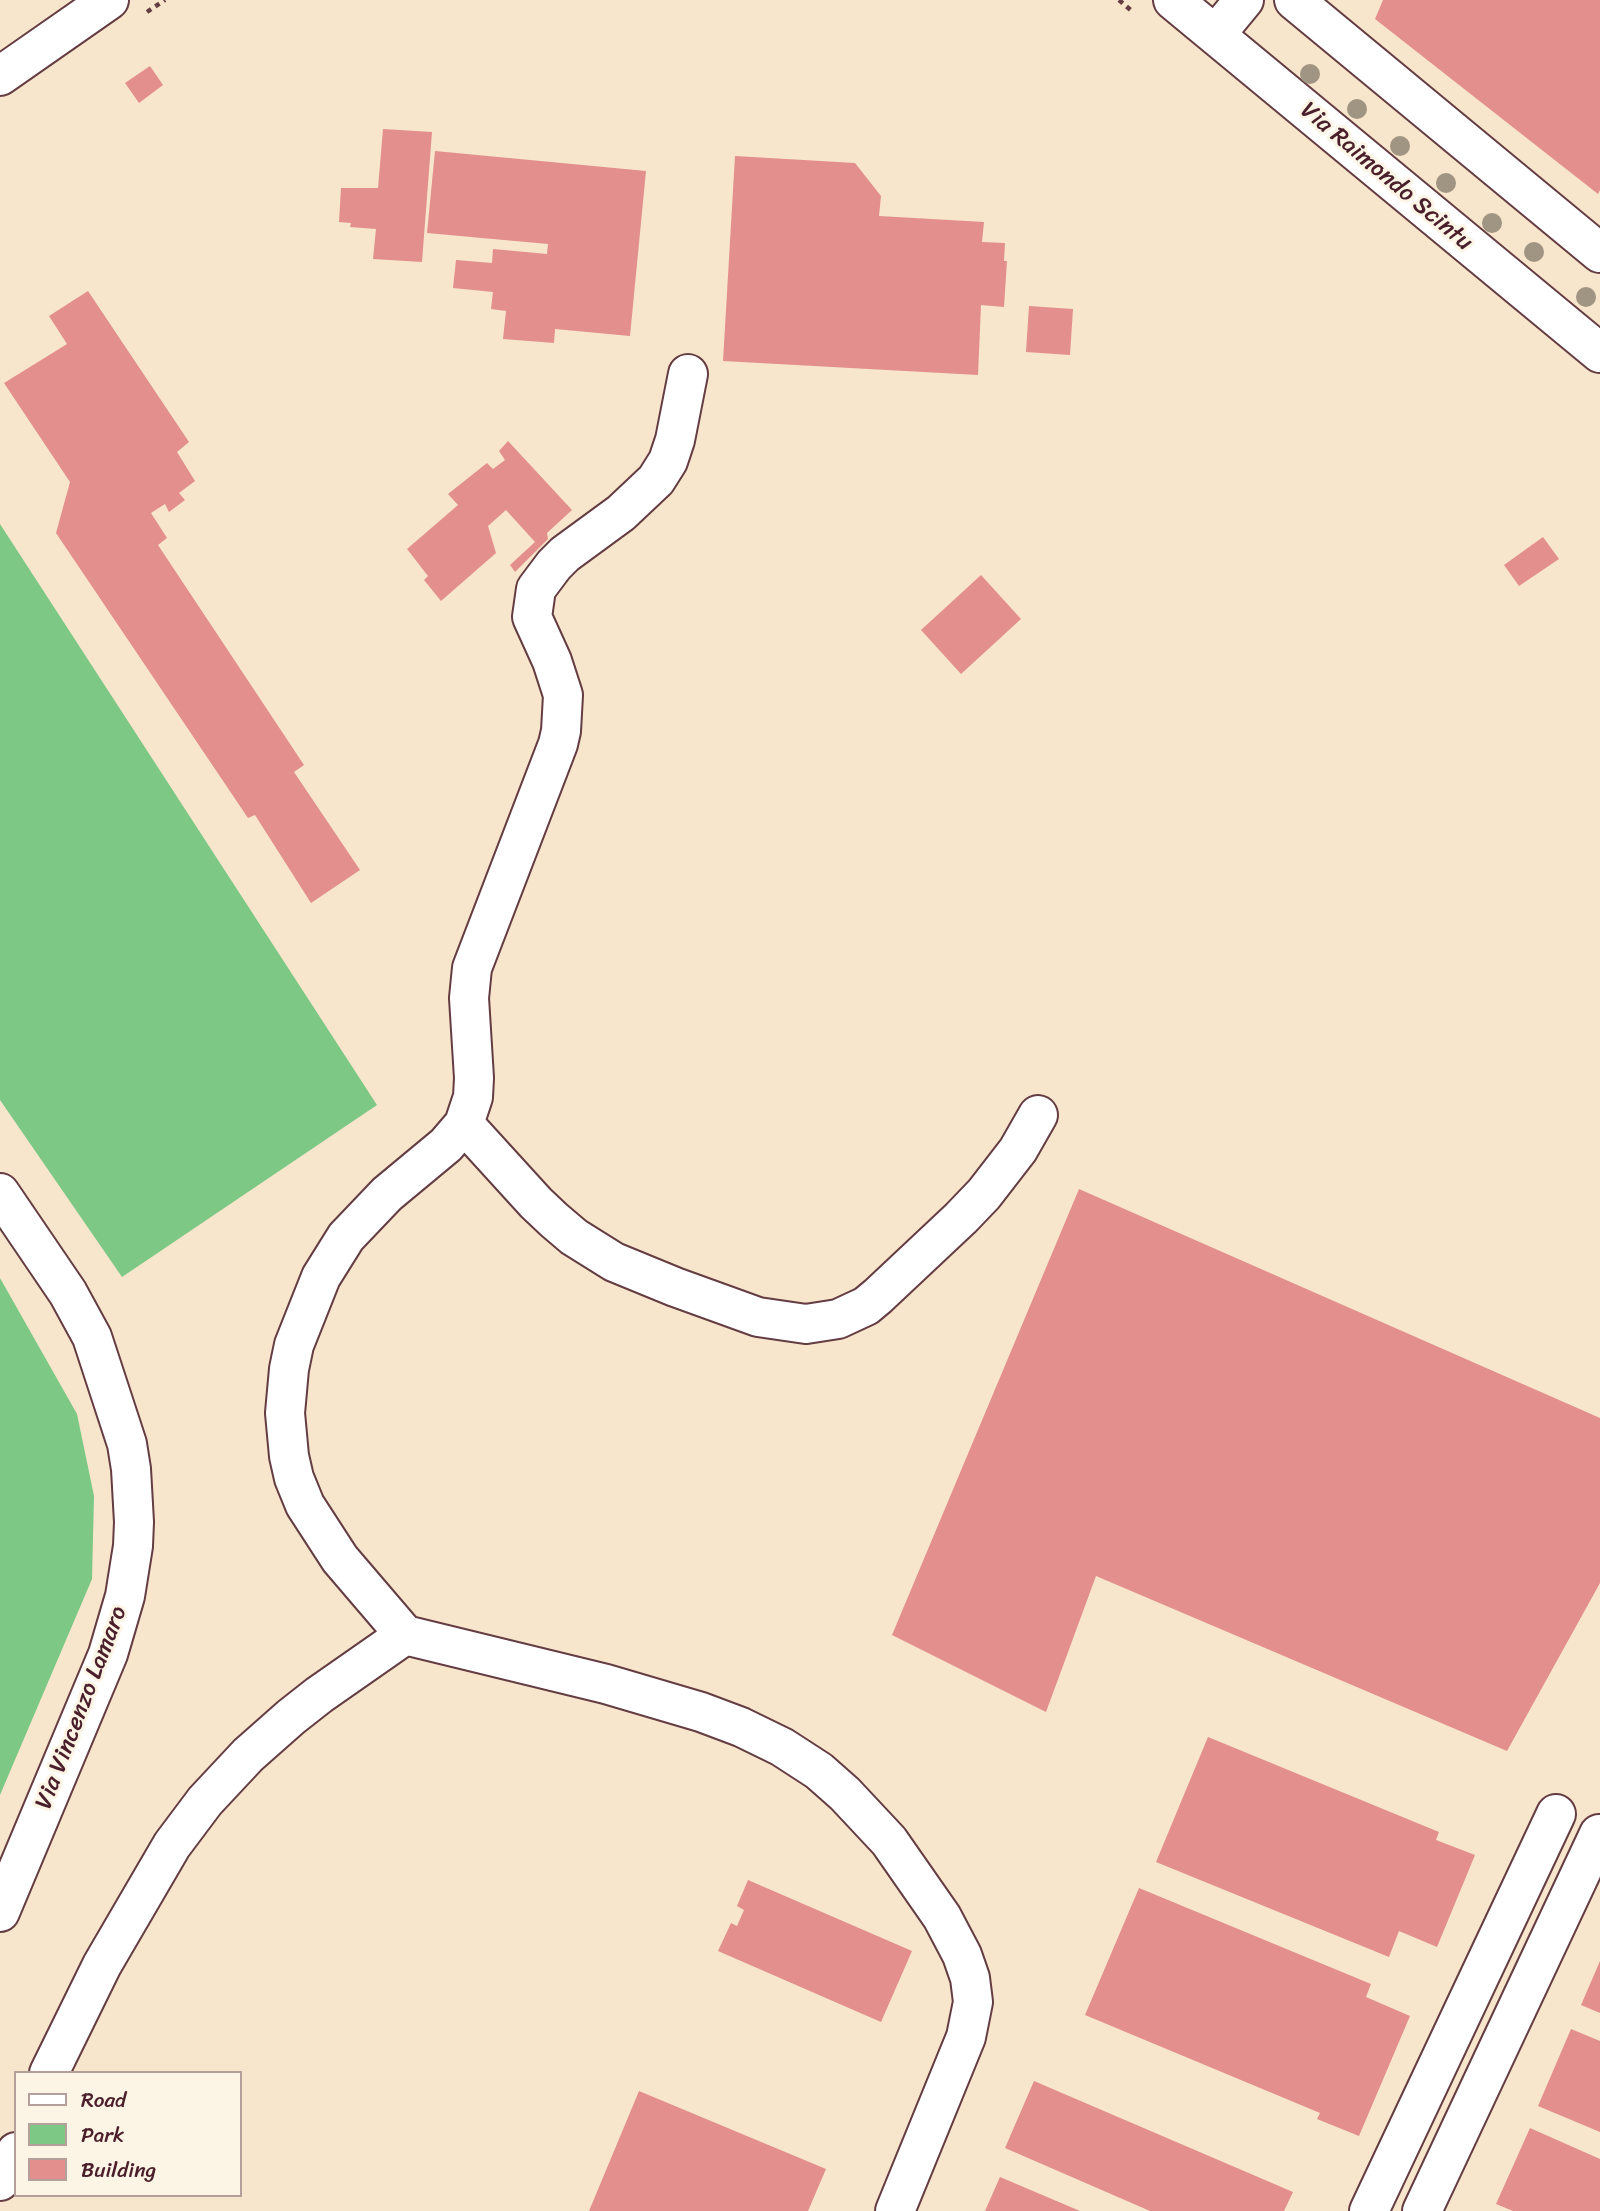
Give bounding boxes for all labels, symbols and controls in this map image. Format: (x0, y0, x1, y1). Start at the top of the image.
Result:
street label: Via Raimondo Scintu (1294, 97, 1478, 257)
street label: Via Vincenzo Lamaro (30, 1602, 134, 1814)
legend (14, 2071, 242, 2197)
text: Road (81, 2081, 126, 2119)
text: Park (81, 2116, 124, 2154)
text: Building (81, 2151, 156, 2189)

